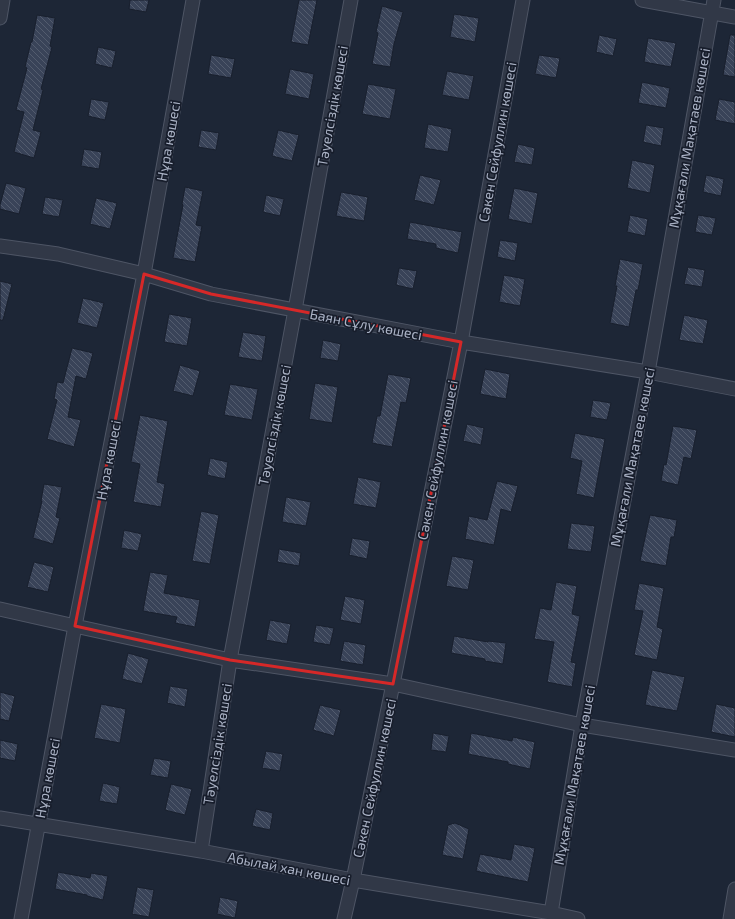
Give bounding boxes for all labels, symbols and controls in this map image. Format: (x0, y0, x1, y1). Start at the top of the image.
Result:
street label: Тәуелсіздік көшесі (313, 44, 351, 168)
street label: Мұқағали Мақатаев көшесі (665, 47, 713, 229)
street label: Сәкен Сейфуллин көшесі (475, 61, 519, 223)
street label: Нұра көшесі (153, 100, 183, 182)
street label: Баян Сұлу көшесі (308, 305, 424, 343)
street label: Тәуелсіздік көшесі (254, 363, 294, 487)
street label: Мұқағали Мақатаев көшесі (606, 366, 658, 548)
street label: Сәкен Сейфуллин көшесі (413, 379, 461, 541)
street label: Нұра көшесі (92, 419, 124, 501)
street label: Тәуелсіздік көшесі (199, 682, 235, 806)
street label: Мұқағали Мақатаев көшесі (550, 684, 598, 866)
street label: Сәкен Сейфуллин көшесі (349, 697, 399, 859)
street label: Нұра көшесі (31, 737, 63, 819)
street label: Абылай хан көшесі (226, 848, 352, 888)

